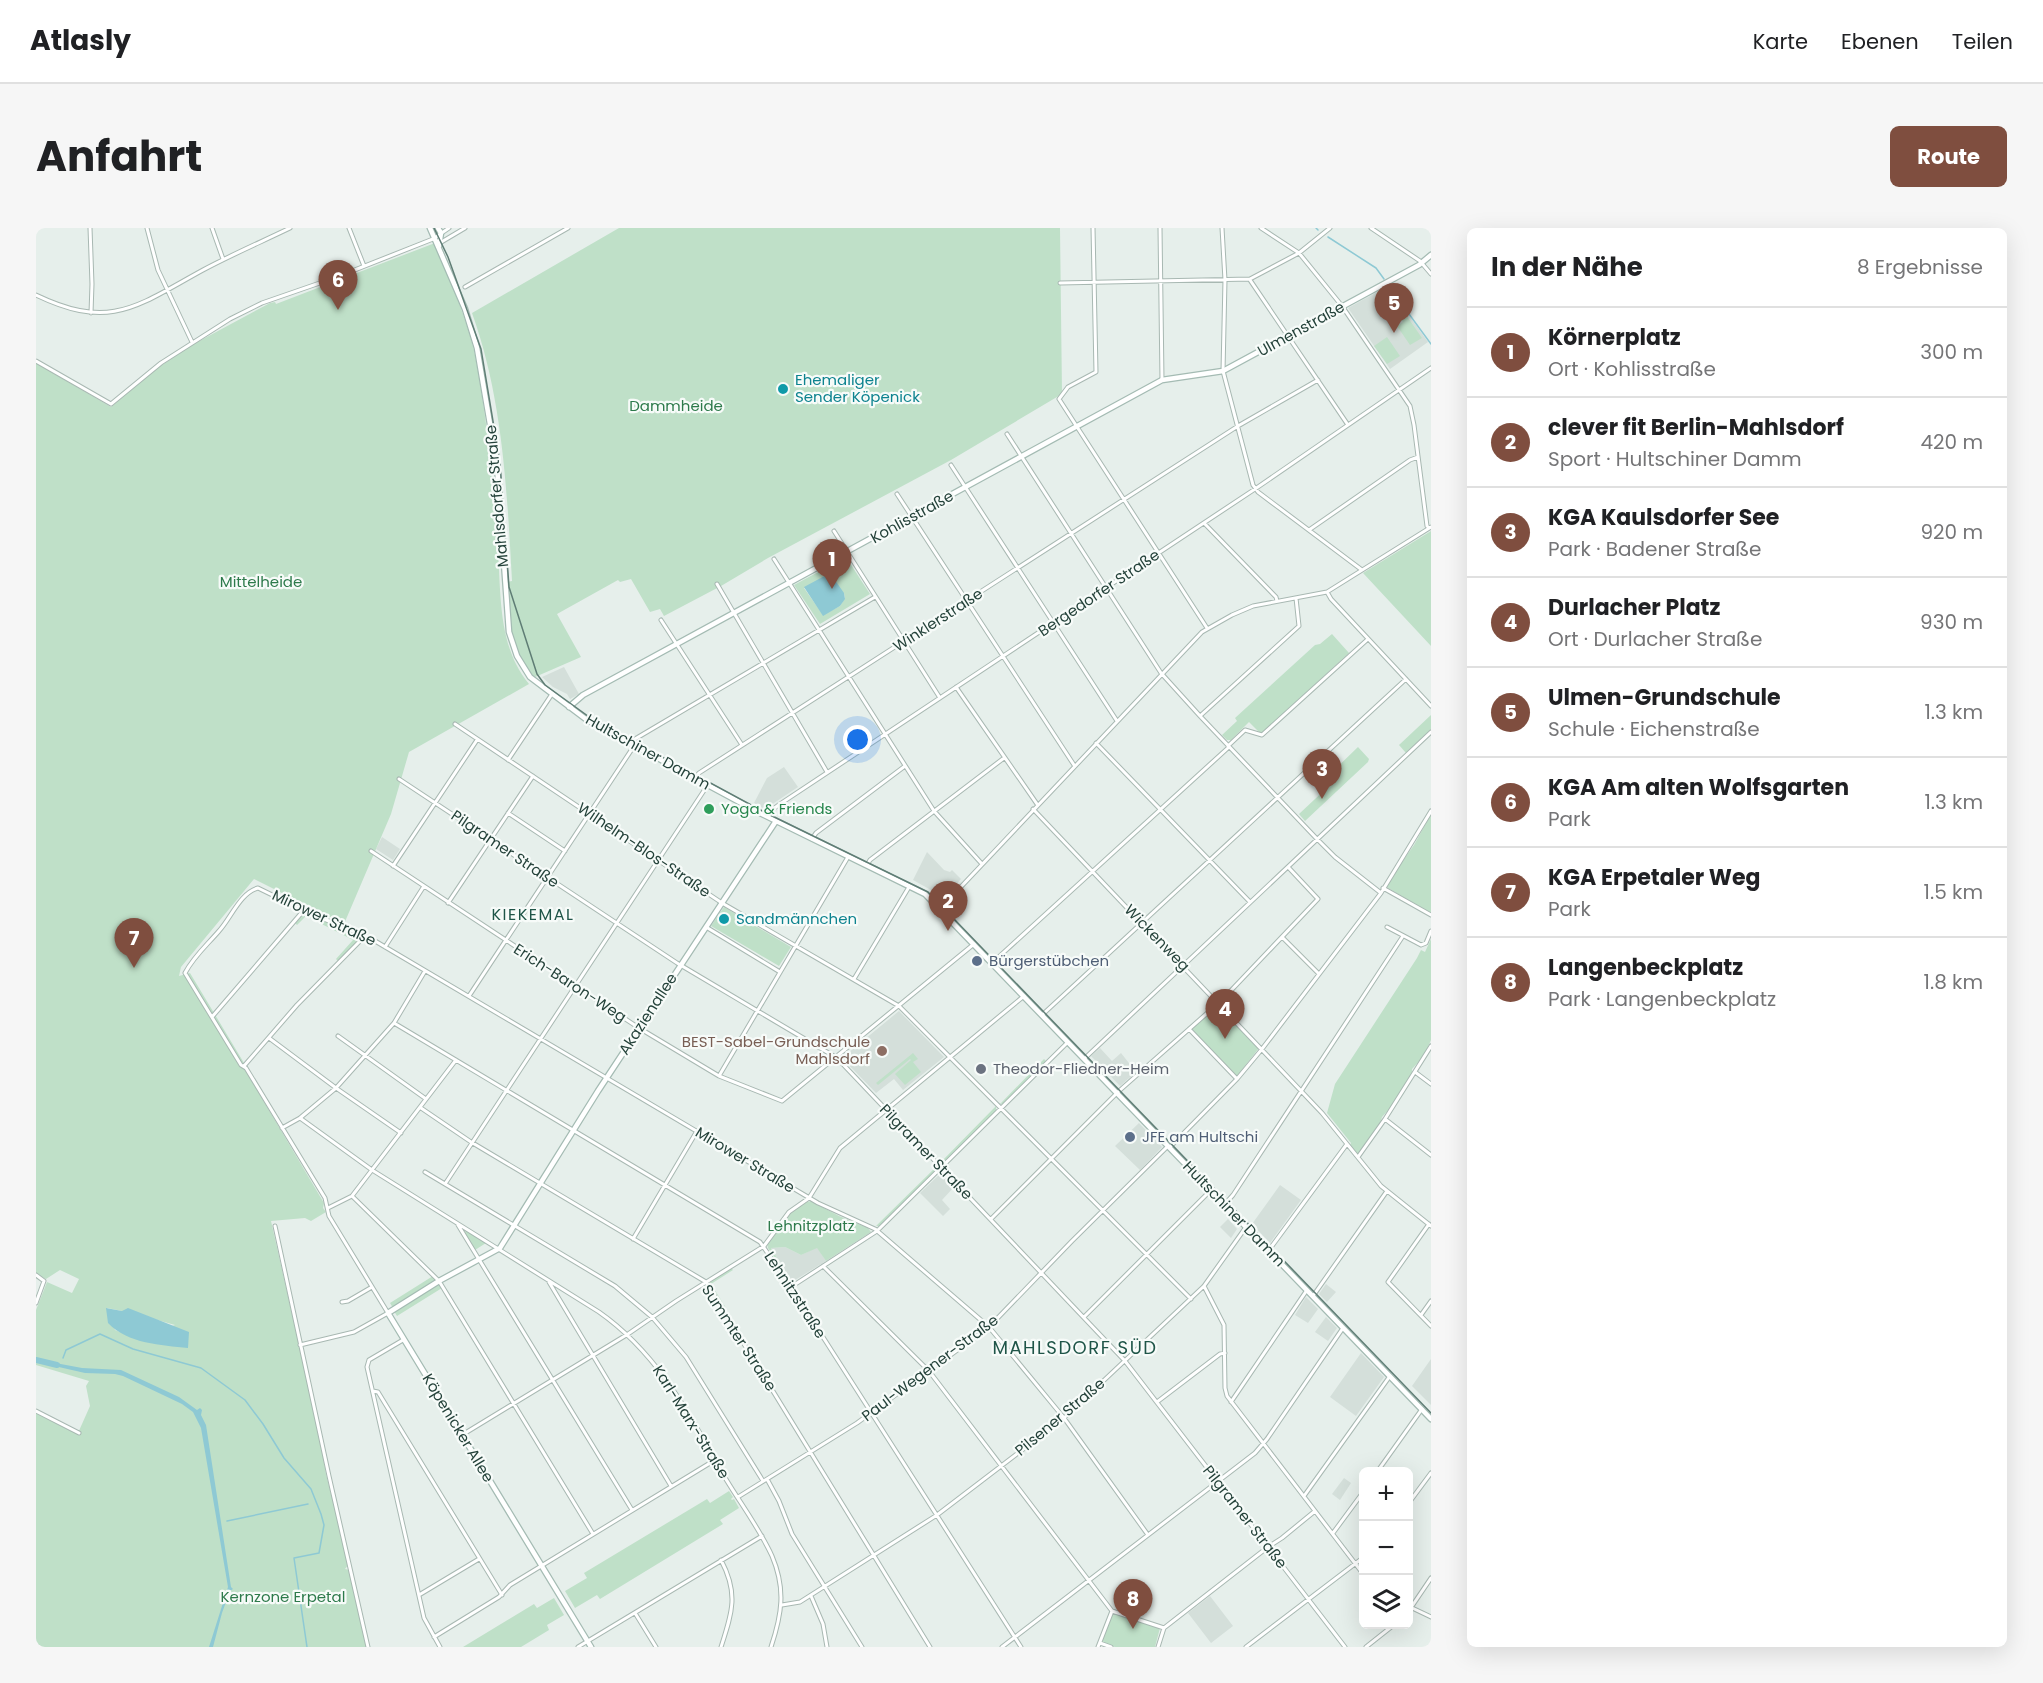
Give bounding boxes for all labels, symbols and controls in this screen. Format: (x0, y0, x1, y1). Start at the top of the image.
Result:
text: Atlasly (30, 21, 131, 60)
text: Karte (1753, 27, 1808, 56)
text: Ebenen (1841, 27, 1919, 56)
text: Teilen (1952, 27, 2013, 56)
button: Route (1890, 126, 2007, 187)
text: Anfahrt (36, 127, 202, 186)
text: In der Nähe (1491, 249, 1643, 285)
text: 8 Ergebnisse (1857, 253, 1983, 281)
pin: 6 (318, 260, 358, 310)
pin: 5 (1374, 284, 1414, 333)
street label: Ulmenstraße (1253, 296, 1348, 361)
text: Körnerplatz (1548, 322, 1681, 353)
text: 1 (1507, 338, 1514, 366)
text: 300 m (1920, 338, 1983, 366)
text: Ort · Kohlisstraße (1548, 355, 1716, 383)
place label: Ehemaliger Sender Köpenick (795, 369, 920, 407)
marker: Ehemaliger Sender Köpenick (776, 382, 790, 396)
park label: Dammheide (629, 395, 723, 416)
text: clever fit Berlin-Mahlsdorf (1548, 412, 1844, 443)
street label: Mahlsdorfer Straße (480, 424, 513, 568)
text: 2 (1505, 428, 1516, 456)
text: 420 m (1920, 428, 1983, 456)
text: Sport · Hultschiner Damm (1548, 445, 1802, 473)
street label: Kohlisstraße (866, 485, 957, 548)
text: KGA Kaulsdorfer See (1548, 502, 1779, 533)
text: 3 (1504, 518, 1517, 546)
text: 920 m (1920, 518, 1983, 546)
text: Park · Badener Straße (1548, 535, 1762, 563)
pin: 1 (812, 540, 852, 589)
street label: Bergedorfer Straße (1034, 544, 1164, 641)
park label: Mittelheide (220, 571, 302, 592)
street label: Winklerstraße (889, 583, 987, 656)
text: Durlacher Platz (1548, 592, 1720, 623)
text: 4 (1504, 608, 1517, 636)
text: 930 m (1920, 608, 1983, 636)
text: Ort · Durlacher Straße (1548, 625, 1762, 653)
text: Ulmen-Grundschule (1548, 682, 1781, 713)
text: 5 (1504, 698, 1517, 726)
text: 1.3 km (1924, 698, 1983, 726)
street label: Hultschiner Damm (582, 709, 714, 795)
text: Schule · Eichenstraße (1548, 715, 1760, 743)
your location (843, 725, 872, 754)
pin: 3 (1302, 750, 1342, 799)
text: KGA Am alten Wolfsgarten (1548, 772, 1849, 803)
text: 6 (1504, 788, 1517, 816)
text: 1.3 km (1924, 788, 1983, 816)
street label: Wilhelm-Blos-Straße (574, 797, 715, 902)
place label: Yoga & Friends (721, 798, 833, 819)
marker: Yoga & Friends (702, 802, 716, 816)
street label: Pilgramer Straße (447, 805, 563, 892)
text: Park (1548, 805, 1591, 833)
text: KGA Erpetaler Weg (1548, 862, 1760, 893)
text: 7 (1505, 878, 1516, 906)
text: 1.5 km (1924, 878, 1983, 906)
pin: 2 (928, 882, 968, 931)
street label: Mirower Straße (269, 884, 380, 951)
text: Park (1548, 895, 1591, 923)
street label: Wickenweg (1120, 899, 1195, 976)
district label: KIEKEMAL (492, 903, 575, 926)
place label: Sandmännchen (736, 908, 857, 929)
marker: Sandmännchen (717, 912, 731, 926)
pin: 7 (114, 918, 154, 968)
street label: Erich-Baron-Weg (510, 938, 631, 1027)
place label: Bürgerstübchen (989, 950, 1109, 971)
text: Langenbeckplatz (1548, 952, 1743, 983)
marker: Bürgerstübchen (970, 954, 984, 968)
text: 8 (1504, 968, 1517, 996)
text: 1.8 km (1924, 968, 1983, 996)
street label: Akazienallee (613, 969, 682, 1059)
text: Park · Langenbeckplatz (1548, 985, 1776, 1013)
pin: 4 (1206, 990, 1244, 1039)
place label: BEST-Sabel-Grundschule Mahlsdorf (682, 1031, 870, 1069)
marker: BEST-Sabel-Grundschule Mahlsdorf (875, 1044, 889, 1058)
place label: Theodor-Fliedner-Heim (993, 1058, 1169, 1079)
marker: Theodor-Fliedner-Heim (974, 1062, 988, 1076)
street label: Pilgramer Straße (875, 1099, 978, 1204)
street label: Mirower Straße (692, 1122, 799, 1198)
place label: JFE am Hultschi (1142, 1126, 1258, 1147)
marker: JFE am Hultschi (1123, 1130, 1137, 1144)
street label: Hultschiner Damm (1178, 1156, 1290, 1271)
park label: Lehnitzplatz (767, 1215, 855, 1236)
street label: Lehnitzstraße (760, 1247, 831, 1342)
street label: Summter Straße (697, 1280, 782, 1395)
street label: Paul-Wegener-Straße (857, 1309, 1002, 1426)
district label: MAHLSDORF SÜD (992, 1335, 1158, 1360)
street label: Karl-Marx-Straße (648, 1361, 735, 1483)
street label: Köpenicker Allee (418, 1370, 499, 1486)
street label: Pilsener Straße (1010, 1373, 1109, 1460)
street label: Pilgramer Straße (1198, 1461, 1292, 1573)
map controls (1359, 1467, 1413, 1629)
button: + (1359, 1467, 1413, 1521)
button: − (1359, 1521, 1413, 1575)
button: layers (1359, 1575, 1413, 1629)
pin: 8 (1114, 1580, 1152, 1629)
park label: Kernzone Erpetal (221, 1586, 345, 1607)

